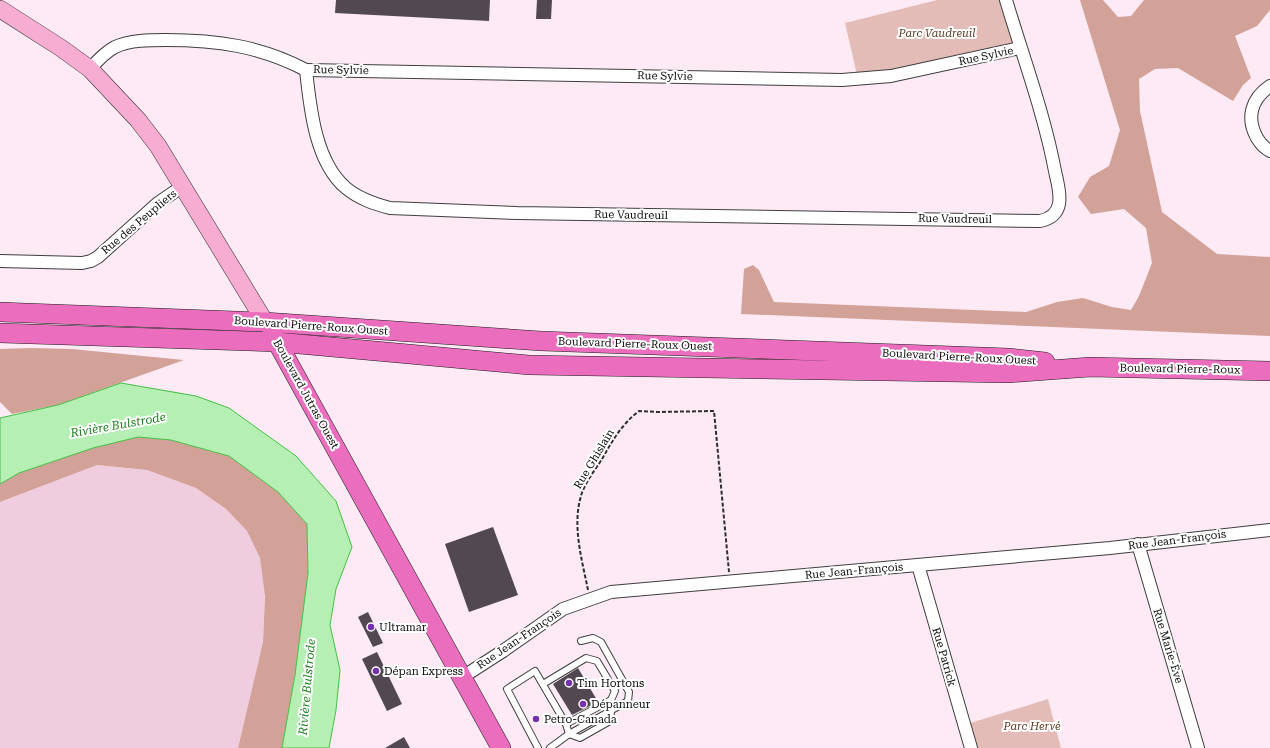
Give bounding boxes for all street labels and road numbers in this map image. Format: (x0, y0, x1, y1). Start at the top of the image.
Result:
street label: Rue Sylvie (957, 44, 1015, 68)
street label: Rue Sylvie (313, 63, 369, 77)
street label: Rue Sylvie (637, 69, 693, 83)
street label: Rue des Peupliers (99, 187, 179, 257)
street label: Rue Vaudreuil (594, 208, 669, 222)
street label: Rue Vaudreuil (918, 212, 993, 226)
street label: Boulevard Pierre-Roux Ouest (233, 314, 389, 338)
street label: Boulevard Pierre-Roux Ouest (558, 335, 712, 353)
street label: Boulevard Jutras Ouest (270, 337, 342, 451)
street label: Boulevard Pierre-Roux Ouest (882, 346, 1036, 368)
street label: Boulevard Pierre-Roux (1120, 361, 1241, 377)
street label: Rue Ghislain (571, 427, 617, 491)
street label: Rue Jean-François (1127, 528, 1227, 552)
street label: Rue Jean-François (804, 560, 904, 582)
street label: Rue Jean-François (474, 606, 564, 672)
street label: Rue Marie-Ève (1150, 607, 1187, 685)
street label: Rue Patrick (929, 626, 959, 688)

